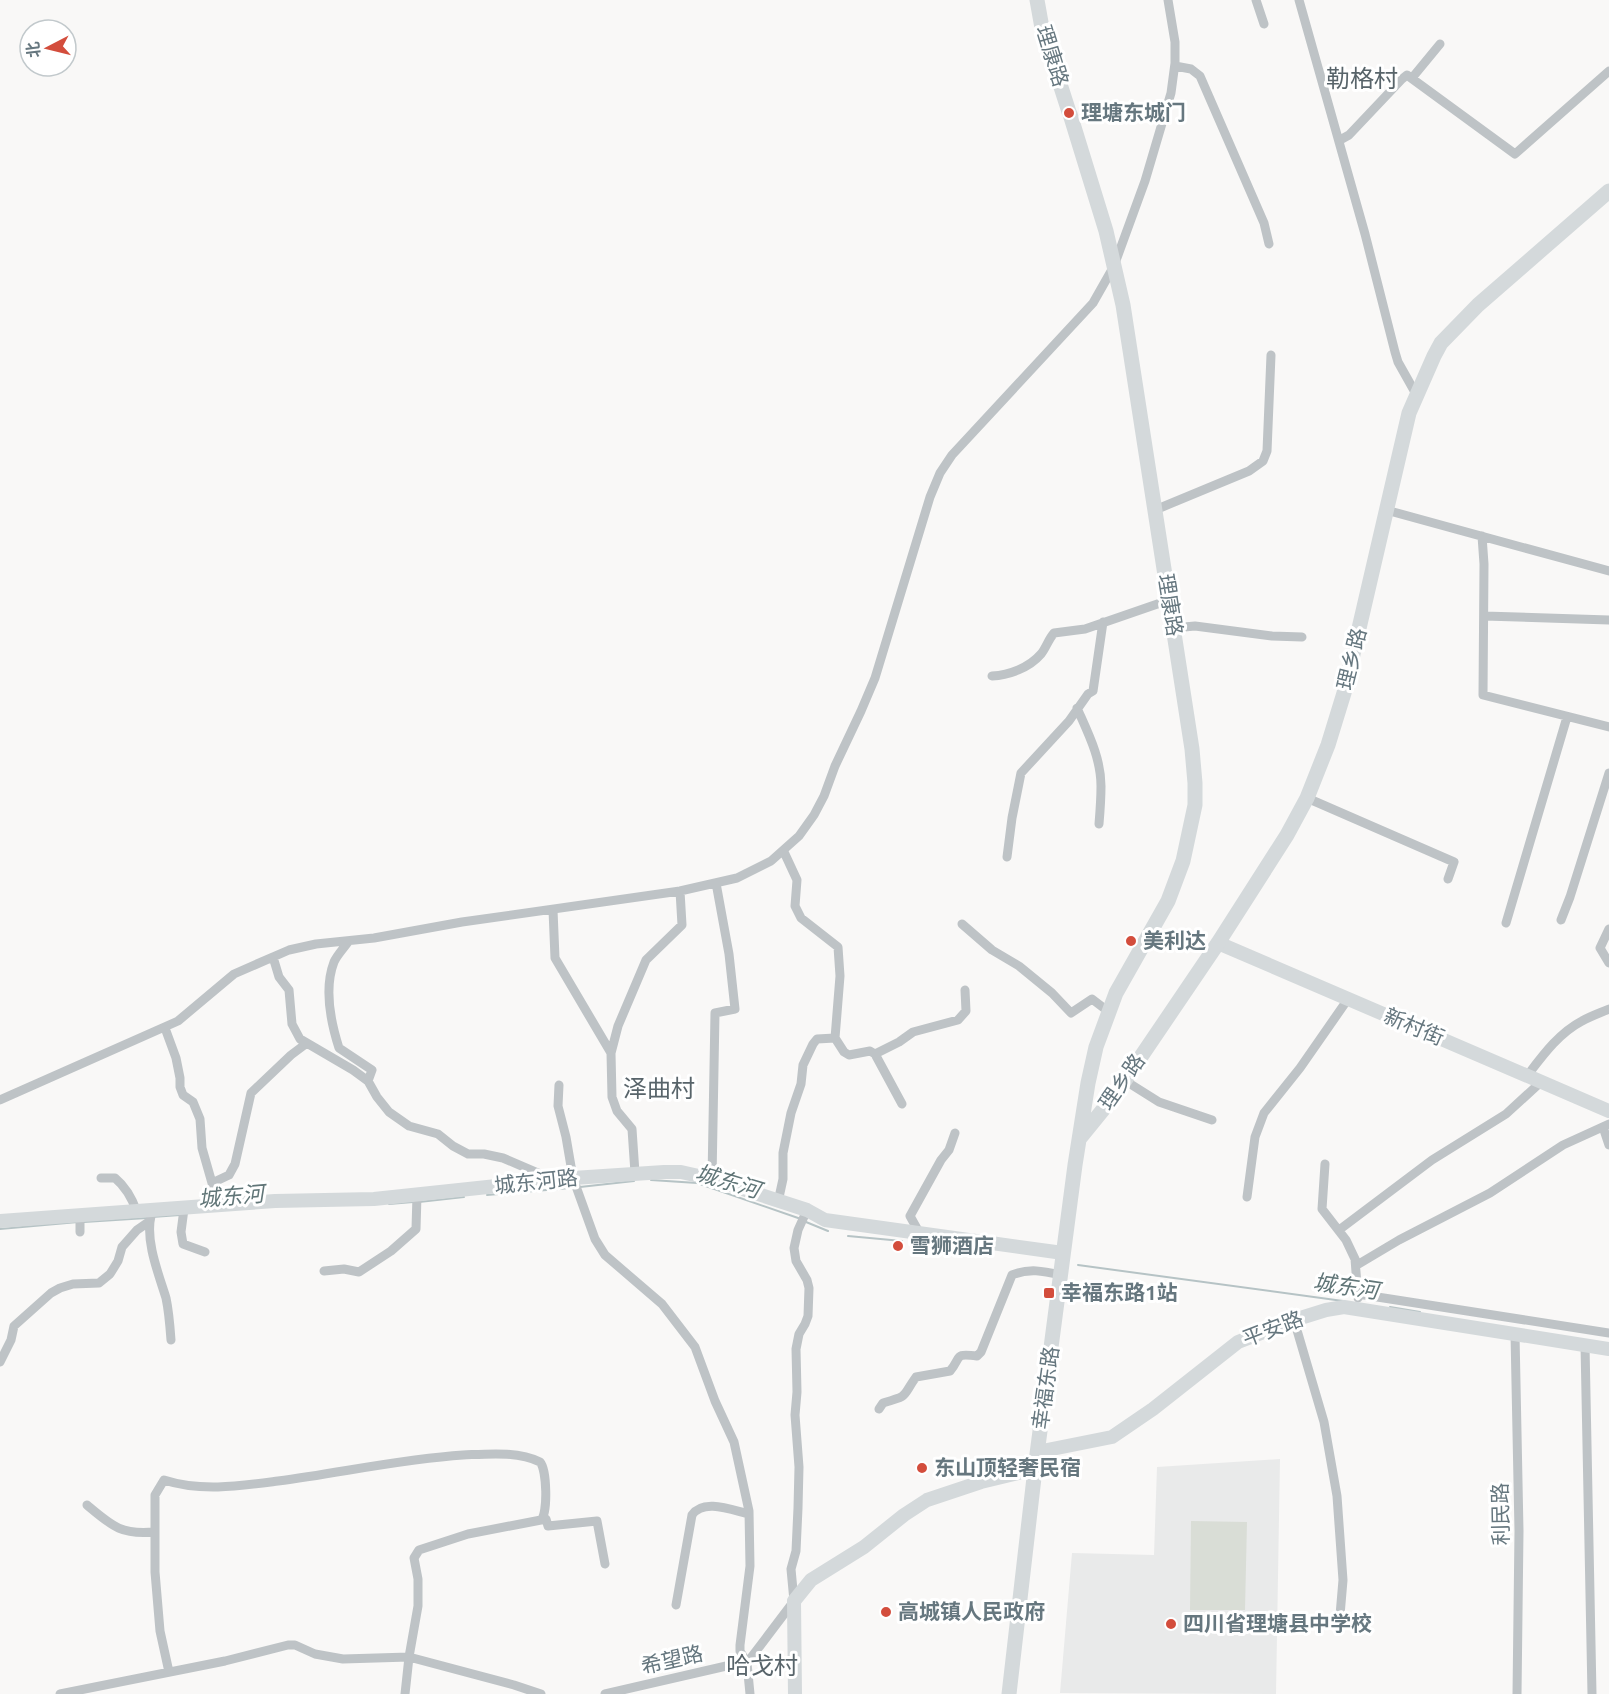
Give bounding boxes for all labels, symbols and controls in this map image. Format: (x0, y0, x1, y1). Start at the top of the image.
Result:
north arrow (18, 18, 78, 78)
street label: 理康路 (1032, 22, 1074, 89)
text: 北 (23, 41, 43, 59)
district label: 勒格村 (1326, 65, 1398, 92)
place label: 理塘东城门 (1081, 100, 1186, 124)
marker: 理塘东城门 (1062, 106, 1076, 120)
street label: 理康路 (1154, 572, 1188, 638)
street label: 理乡路 (1332, 625, 1370, 692)
place label: 美利达 (1143, 928, 1206, 952)
marker: 美利达 (1124, 934, 1138, 948)
street label: 新村街 (1381, 1003, 1448, 1049)
street label: 理乡路 (1093, 1049, 1149, 1114)
district label: 泽曲村 (623, 1075, 695, 1102)
water label: 城东河 (693, 1159, 767, 1203)
street label: 城东河路 (493, 1165, 579, 1197)
water label: 城东河 (197, 1180, 269, 1211)
place label: 雪狮酒店 (910, 1233, 994, 1257)
marker: 雪狮酒店 (891, 1239, 905, 1253)
water label: 城东河 (1312, 1269, 1384, 1303)
place label: 幸福东路1站 (1061, 1280, 1178, 1304)
marker: 幸福东路1站 (1042, 1286, 1056, 1300)
street label: 平安路 (1239, 1306, 1306, 1351)
street label: 幸福东路 (1027, 1345, 1063, 1431)
place label: 东山顶轻奢民宿 (934, 1455, 1081, 1479)
marker: 东山顶轻奢民宿 (915, 1461, 929, 1475)
street label: 利民路 (1487, 1482, 1513, 1546)
place label: 高城镇人民政府 (898, 1599, 1045, 1623)
marker: 高城镇人民政府 (879, 1605, 893, 1619)
place label: 四川省理塘县中学校 (1183, 1611, 1372, 1635)
marker: 四川省理塘县中学校 (1164, 1617, 1178, 1631)
street label: 希望路 (638, 1640, 705, 1678)
district label: 哈戈村 (726, 1652, 798, 1679)

